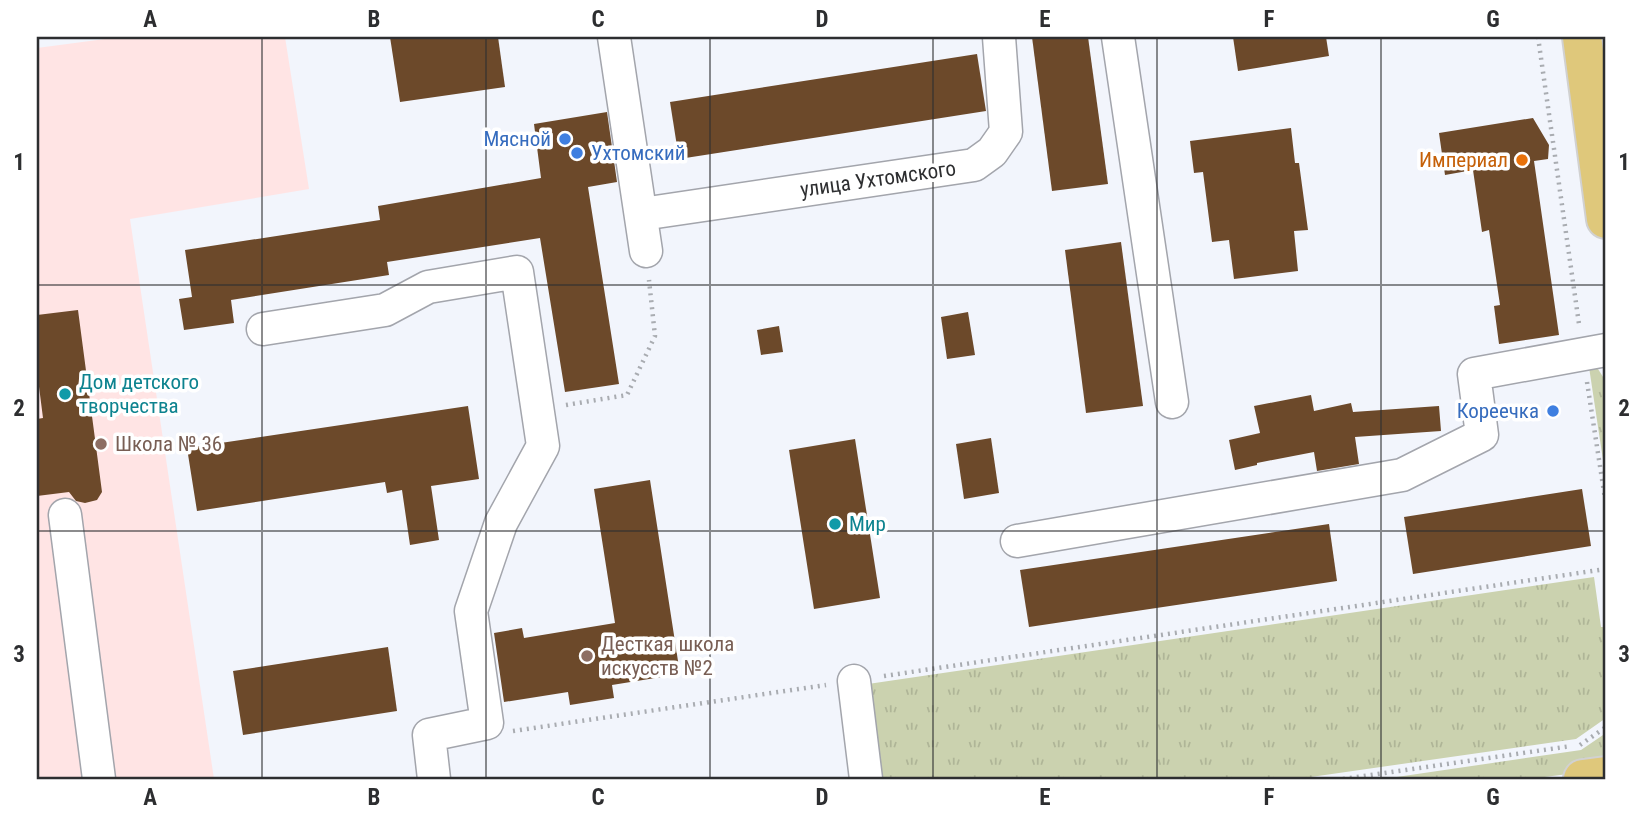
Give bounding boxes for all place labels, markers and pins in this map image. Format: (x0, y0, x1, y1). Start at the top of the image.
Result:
place label: Мясной (483, 127, 551, 151)
marker: Мясной (557, 131, 573, 147)
place label: Ухтомский (591, 141, 686, 165)
marker: Ухтомский (569, 145, 585, 161)
place label: Империал (1419, 148, 1508, 172)
marker: Империал (1514, 152, 1530, 168)
place label: Дом детского творчества (79, 370, 199, 418)
marker: Дом детского творчества (57, 386, 73, 402)
place label: Кореечка (1457, 399, 1539, 423)
marker: Кореечка (1545, 403, 1561, 419)
place label: Школа № 36 (115, 432, 222, 456)
marker: Школа № 36 (93, 436, 109, 452)
place label: Мир (849, 512, 886, 536)
marker: Мир (827, 516, 843, 532)
place label: Десткая школа искусств №2 (601, 632, 734, 680)
marker: Десткая школа искусств №2 (579, 648, 595, 664)

